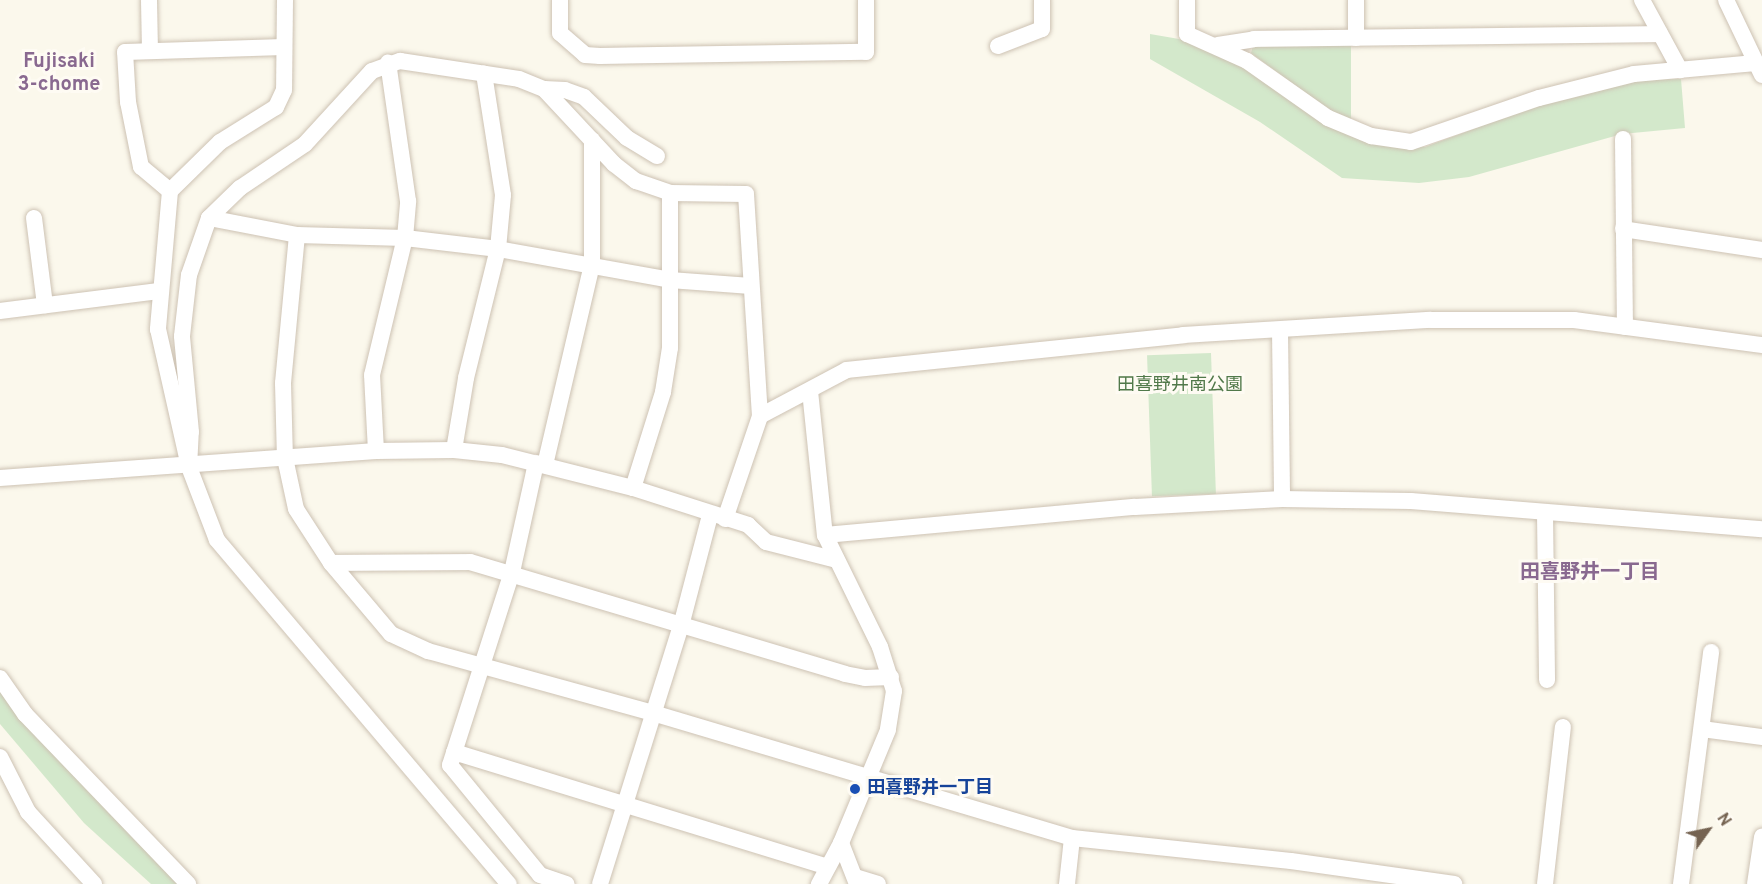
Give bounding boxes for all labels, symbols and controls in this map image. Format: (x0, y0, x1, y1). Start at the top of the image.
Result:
district label: Fujisaki 3-chome (18, 50, 100, 97)
park label: 田喜野井南公園 (1117, 375, 1243, 397)
district label: 田喜野井一丁目 (1520, 561, 1660, 585)
place label: 田喜野井一丁目 (867, 778, 993, 800)
marker: 田喜野井一丁目 (848, 782, 862, 796)
north arrow (1678, 800, 1738, 860)
text: N (1712, 810, 1735, 830)

